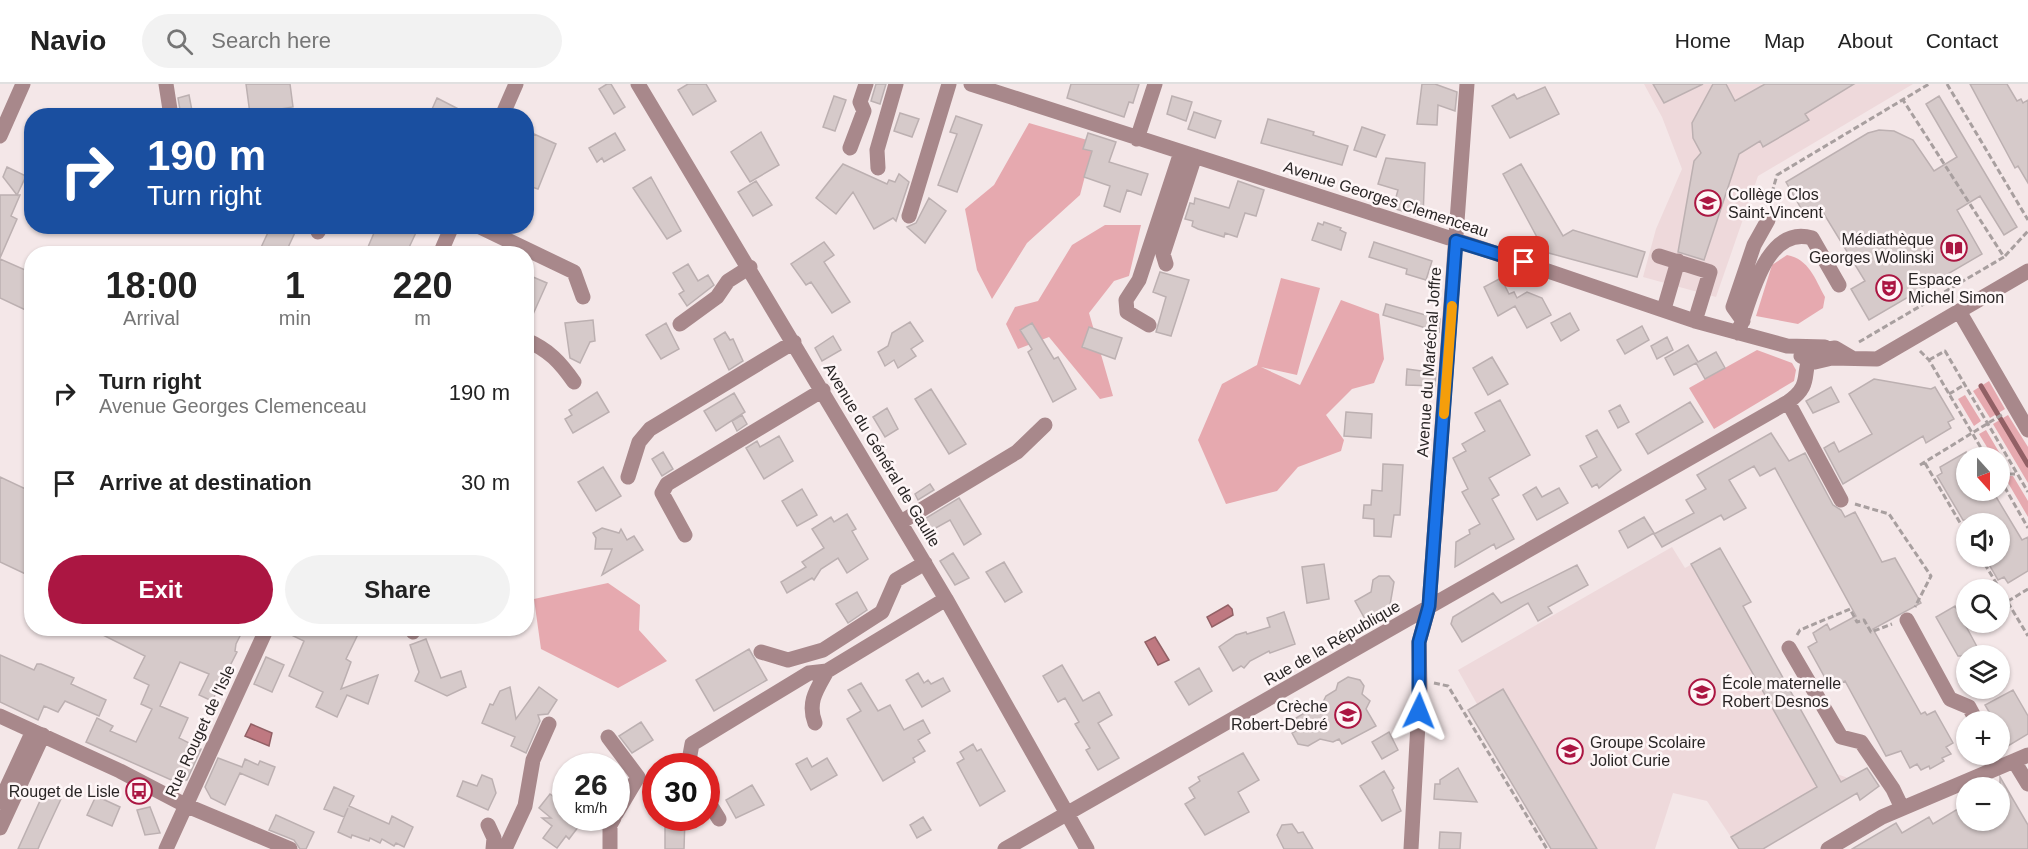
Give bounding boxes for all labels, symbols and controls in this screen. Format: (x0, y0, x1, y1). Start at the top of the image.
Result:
search box (142, 14, 562, 68)
text: Navio (30, 25, 106, 56)
icon: search (163, 25, 196, 58)
text: Search here (211, 28, 331, 53)
text: Home (1675, 29, 1731, 52)
text: Map (1764, 29, 1805, 52)
text: About (1838, 29, 1893, 52)
text: Contact (1926, 29, 1998, 52)
icon: right (48, 132, 126, 210)
text: 190 m (147, 132, 266, 179)
street label: Avenue Georges Clemenceau (1282, 158, 1490, 240)
text: Turn right (147, 181, 262, 211)
place label: Collège Clos Saint-Vincent (1728, 186, 1823, 221)
school or university icon: Collège Clos Saint-Vincent (1693, 188, 1723, 218)
place label: Médiathèque Georges Wolinski (1809, 231, 1934, 266)
library icon: Médiathèque Georges Wolinski (1939, 233, 1969, 263)
pin (1498, 236, 1549, 287)
icon: arrive (1507, 245, 1540, 278)
text: 18:00 (105, 265, 197, 306)
text: 1 (285, 265, 305, 306)
text: 220 (392, 265, 453, 306)
street label: Avenue du Maréchal Joffre (1414, 266, 1444, 458)
place label: Espace Michel Simon (1908, 271, 2004, 306)
theatre icon: Espace Michel Simon (1874, 273, 1904, 303)
text: Arrival (123, 307, 180, 329)
text: min (279, 307, 311, 329)
text: m (414, 307, 431, 329)
street label: Avenue du Général de Gaulle (820, 360, 944, 550)
text: Turn right (99, 369, 201, 394)
icon: right (48, 377, 81, 410)
text: 190 m (449, 380, 510, 405)
text: Avenue Georges Clemenceau (99, 395, 367, 417)
north arrow (1956, 447, 2010, 501)
map controls (1956, 447, 2010, 831)
icon: arrive (48, 467, 81, 500)
text: Arrive at destination (99, 470, 312, 495)
text: 30 m (461, 470, 510, 495)
button: sound (1956, 513, 2010, 567)
button: Exit (48, 555, 273, 624)
button: Share (285, 555, 510, 624)
button: search (1956, 579, 2010, 633)
street label: Rue de la République (1261, 597, 1403, 689)
button: layers (1956, 645, 2010, 699)
street label: Rue Rouget de l'Isle (162, 662, 238, 800)
place label: École maternelle Robert Desnos (1722, 674, 1841, 710)
school or university icon: École maternelle Robert Desnos (1687, 677, 1717, 707)
position arrow (1387, 679, 1451, 743)
place label: Crèche Robert-Debré (1231, 698, 1328, 733)
school or university icon: Crèche Robert-Debré (1333, 700, 1363, 730)
button: + (1956, 711, 2010, 765)
place label: Groupe Scolaire Joliot Curie (1590, 734, 1706, 769)
school or university icon: Groupe Scolaire Joliot Curie (1555, 736, 1585, 766)
speed limit sign: 30 (642, 753, 720, 831)
text: 26 (574, 768, 608, 801)
bus stop icon: Rouget de Lisle (124, 776, 154, 806)
button: − (1956, 777, 2010, 831)
place label: Rouget de Lisle (9, 783, 120, 800)
text: km/h (575, 799, 607, 816)

